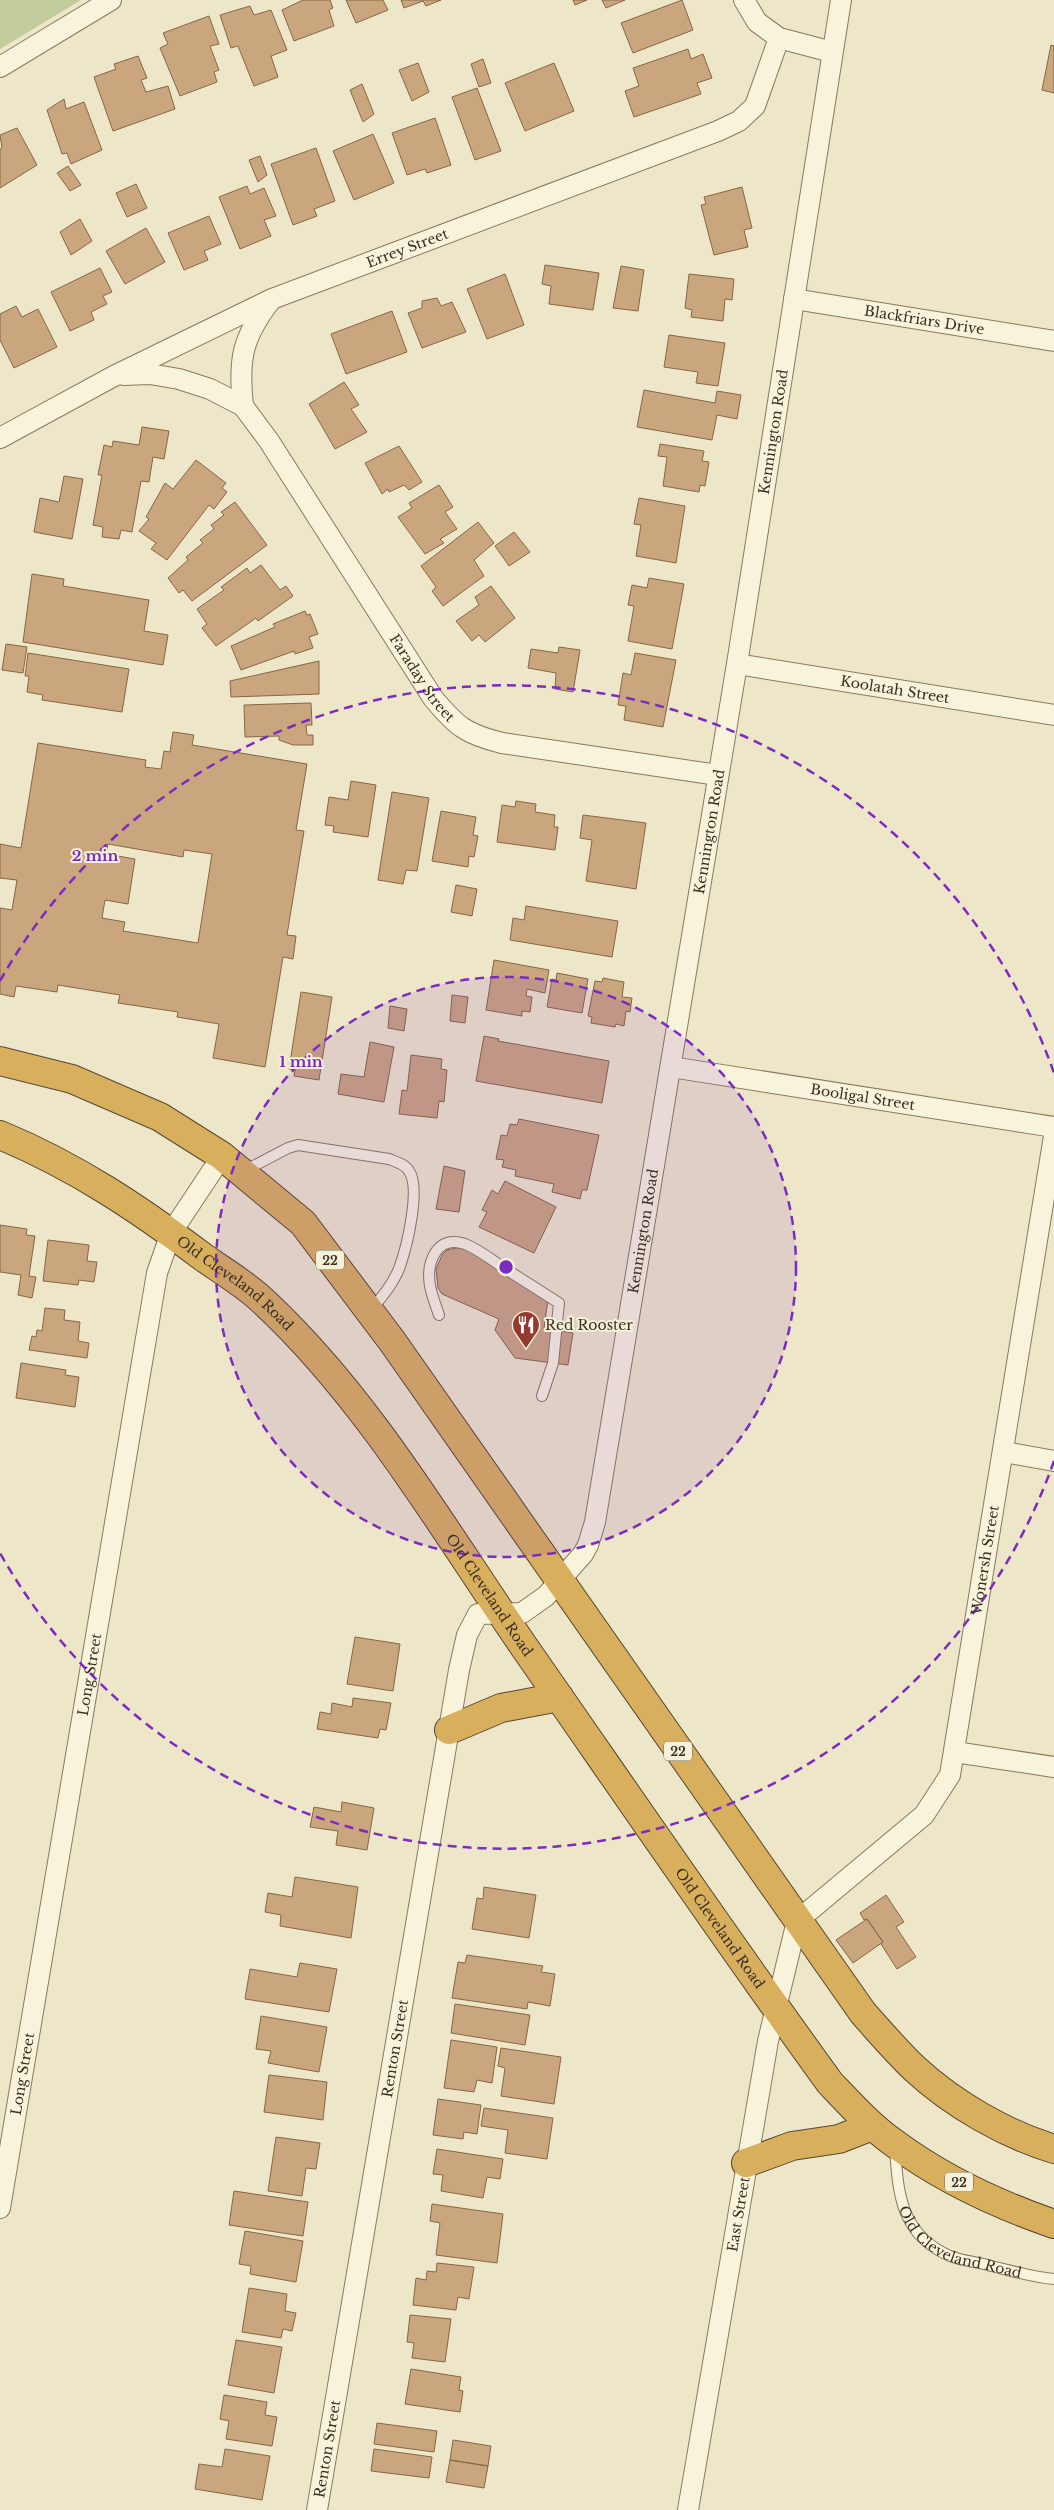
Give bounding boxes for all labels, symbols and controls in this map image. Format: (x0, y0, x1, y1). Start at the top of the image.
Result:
street label: Errey Street (364, 224, 451, 272)
street label: Blackfriars Drive (863, 301, 986, 339)
street label: Kennington Road (755, 367, 792, 495)
street label: Faraday Street (386, 631, 459, 726)
street label: Koolatah Street (839, 672, 951, 707)
street label: Kennington Road (690, 767, 729, 895)
text: 2 min (72, 846, 118, 865)
text: 1 min (279, 1052, 323, 1071)
street label: Booligal Street (809, 1080, 917, 1114)
street label: Kennington Road (624, 1167, 662, 1295)
street label: Old Cleveland Road (173, 1232, 298, 1335)
road number: 22 (316, 1250, 344, 1270)
centre of rings (497, 1258, 515, 1276)
restaurant icon: Red Rooster (511, 1310, 541, 1349)
place label: Red Rooster (545, 1316, 633, 1334)
street label: Wonersh Street (967, 1503, 1003, 1617)
street label: Old Cleveland Road (442, 1530, 537, 1660)
street label: Long Street (74, 1631, 105, 1717)
road number: 22 (664, 1742, 692, 1760)
street label: Old Cleveland Road (671, 1864, 769, 1993)
street label: Renton Street (378, 1998, 412, 2099)
street label: Long Street (7, 2031, 38, 2117)
road number: 22 (945, 2172, 973, 2192)
street label: East Street (723, 2175, 754, 2253)
street label: Old Cleveland Road (895, 2203, 1024, 2282)
street label: Renton Street (310, 2398, 345, 2499)

